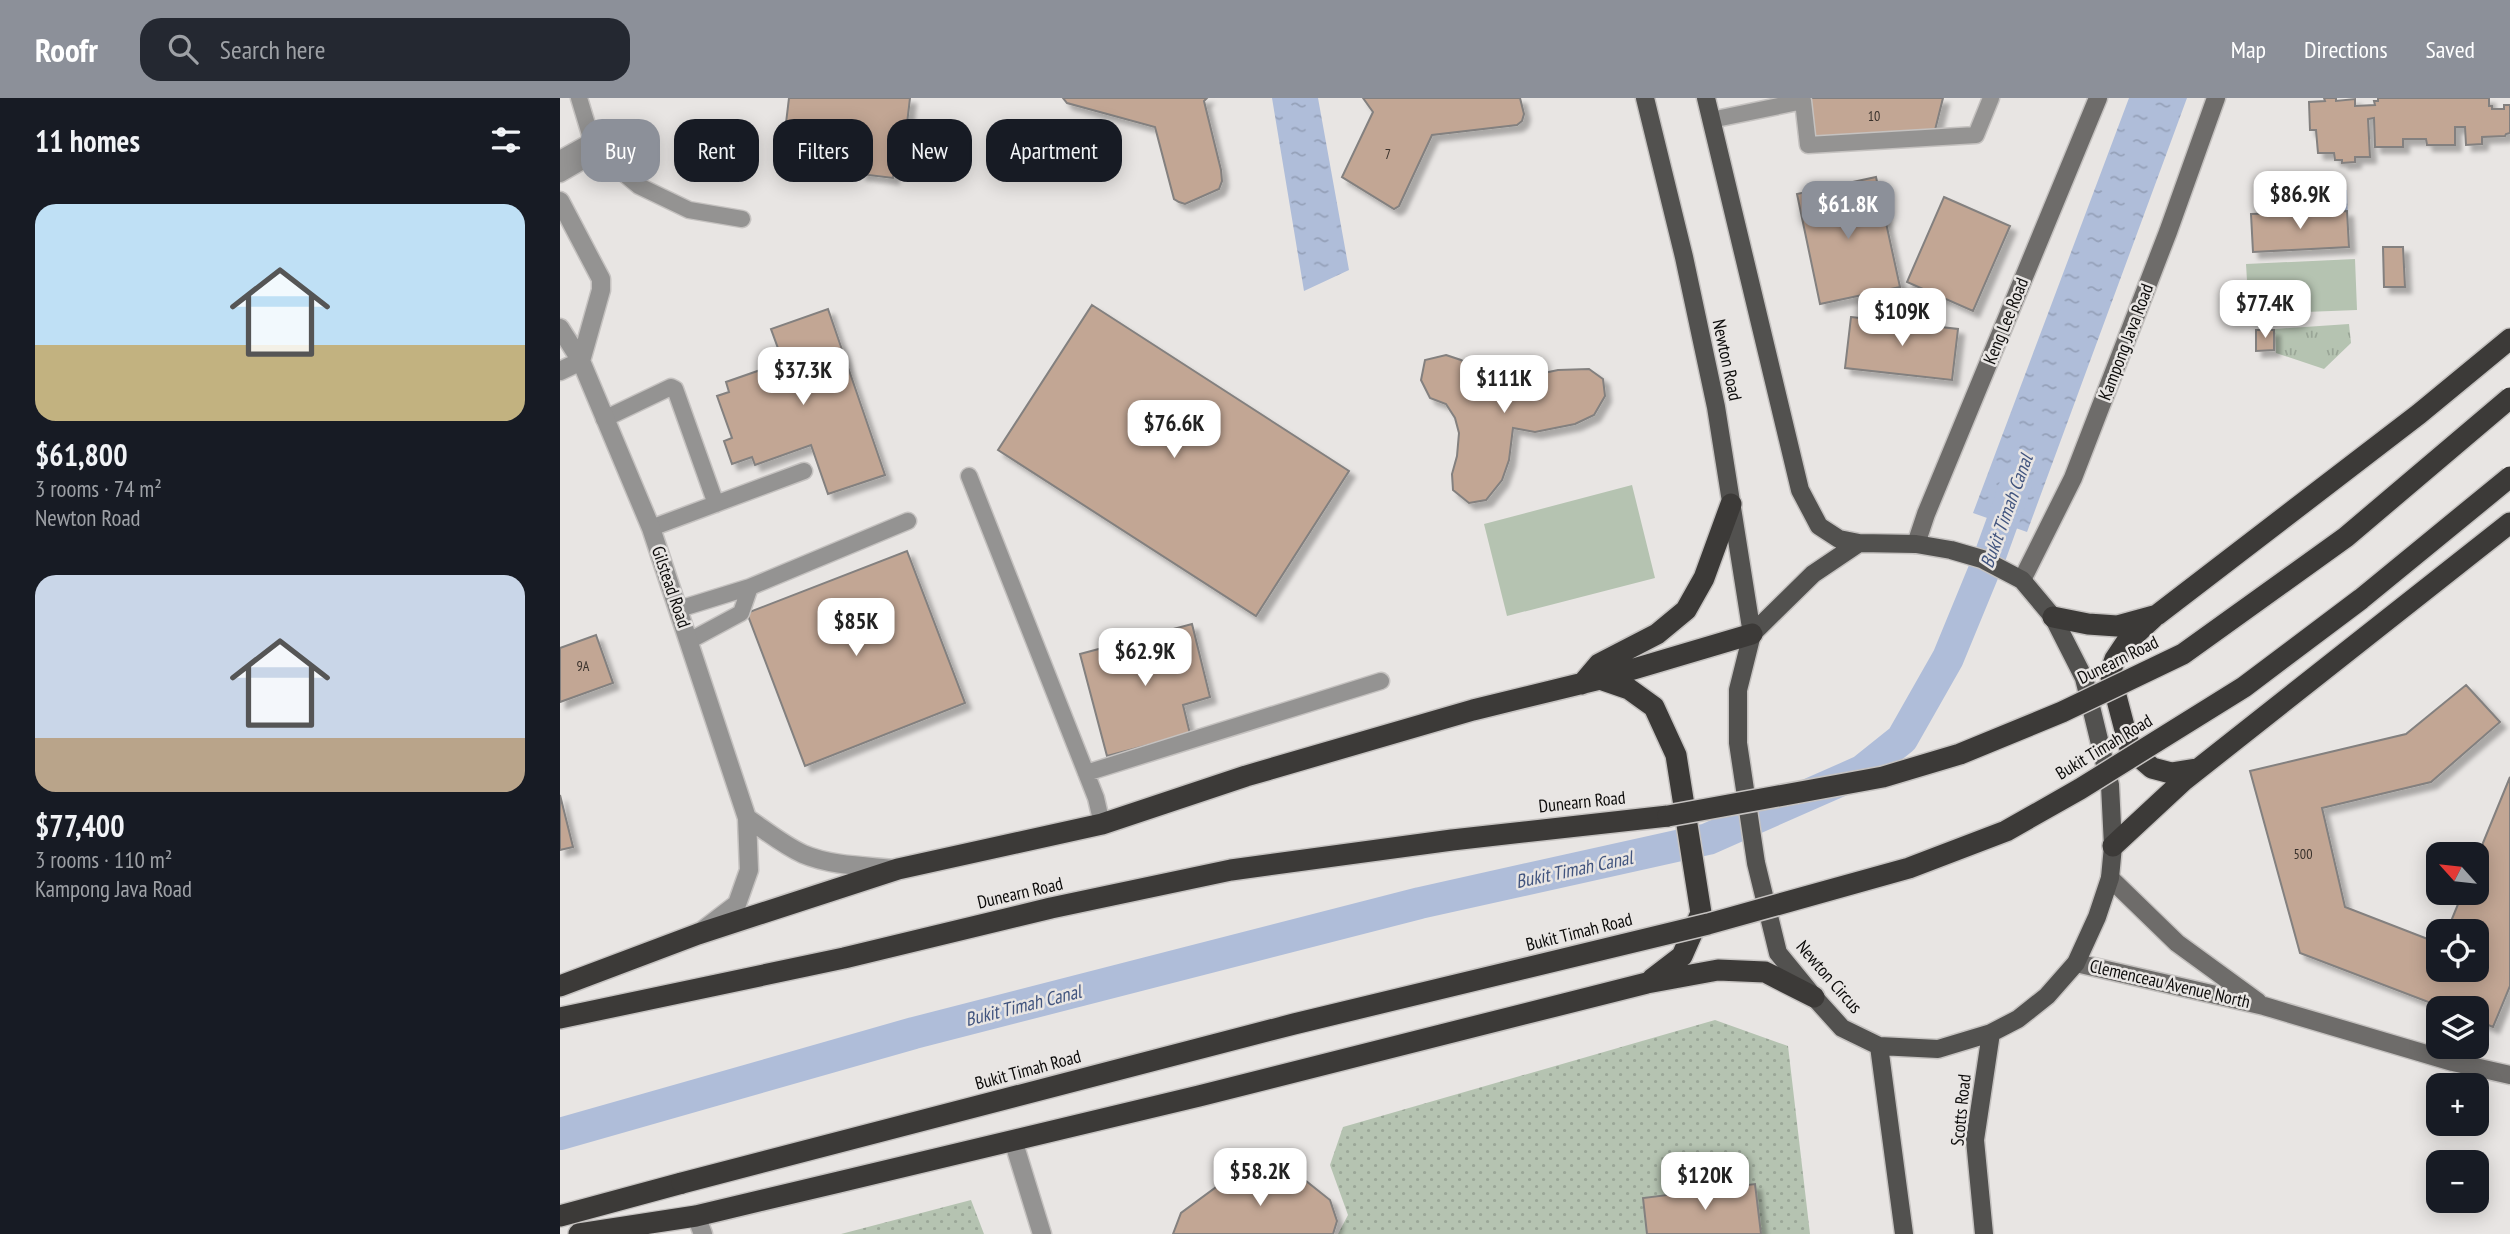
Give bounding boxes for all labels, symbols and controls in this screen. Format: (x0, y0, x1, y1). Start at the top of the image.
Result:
search box (140, 18, 630, 81)
text: Roofr (35, 28, 98, 71)
icon: search (164, 30, 202, 68)
text: Search here (220, 33, 325, 66)
text: Map (2231, 34, 2266, 65)
text: Directions (2304, 34, 2388, 65)
text: Saved (2426, 34, 2475, 65)
house number: 10 (1868, 107, 1880, 125)
chip: Buy (581, 119, 660, 182)
chip: Rent (674, 119, 759, 182)
chip: Filters (773, 119, 873, 182)
chip: New (887, 119, 972, 182)
chip: Apartment (986, 119, 1122, 182)
text: 11 homes (35, 121, 140, 160)
icon: filters (487, 121, 525, 159)
house number: 7 (1385, 145, 1391, 163)
pin: $86.9K (2243, 172, 2357, 231)
text: $86.9K (2270, 179, 2330, 208)
pin: $61.8K (1791, 181, 1905, 241)
text: $61.8K (1818, 189, 1878, 218)
icon: home (217, 249, 343, 375)
street label: Keng Lee Road (1978, 274, 2033, 367)
street label: Kampong Java Road (2093, 280, 2158, 403)
pin: $77.4K (2208, 280, 2322, 340)
pin: $109K (1853, 288, 1951, 348)
text: $77.4K (2236, 288, 2294, 317)
text: $109K (1874, 296, 1930, 325)
street label: Newton Road (1708, 317, 1747, 403)
pin: $37.3K (746, 348, 860, 407)
text: $37.3K (774, 355, 832, 384)
pin: $111K (1455, 356, 1553, 415)
text: $111K (1476, 363, 1532, 392)
pin: $76.6K (1117, 400, 1231, 460)
text: $76.6K (1144, 408, 1204, 437)
text: $61,800 (35, 435, 128, 474)
water label: Bukit Timah Canal (1974, 450, 2038, 571)
text: 3 rooms · 74 m² (35, 474, 162, 503)
text: Newton Road (35, 503, 141, 532)
street label: Gilstead Road (647, 543, 696, 631)
pin: $85K (815, 598, 897, 658)
text: $85K (834, 606, 878, 635)
icon: home (217, 620, 343, 746)
pin: $62.9K (1088, 628, 1202, 688)
street label: Dunearn Road (2074, 630, 2162, 689)
text: $62.9K (1115, 636, 1175, 665)
house number: 9A (577, 657, 590, 675)
street label: Bukit Timah Road (2051, 709, 2156, 784)
street label: Dunearn Road (1537, 786, 1626, 817)
text: $77,400 (35, 806, 125, 845)
north arrow (2426, 842, 2488, 905)
map controls (2426, 842, 2489, 1213)
text: 3 rooms · 110 m² (35, 845, 172, 874)
water label: Bukit Timah Canal (1513, 845, 1636, 893)
house number: 500 (2294, 845, 2312, 863)
street label: Dunearn Road (975, 872, 1065, 914)
text: Kampong Java Road (35, 874, 192, 903)
street label: Bukit Timah Road (1523, 907, 1634, 956)
button: locate (2426, 919, 2489, 982)
street label: Newton Circus (1791, 935, 1867, 1018)
street label: Clemenceau Avenue North (2088, 954, 2253, 1013)
water label: Bukit Timah Canal (962, 979, 1085, 1031)
button: layers (2426, 996, 2489, 1059)
street label: Bukit Timah Road (972, 1044, 1083, 1095)
street label: Scotts Road (1945, 1073, 1976, 1147)
button: + (2426, 1073, 2489, 1136)
pin: $58.2K (1203, 1148, 1317, 1208)
button: − (2426, 1150, 2489, 1213)
pin: $120K (1656, 1152, 1754, 1212)
text: $58.2K (1230, 1156, 1290, 1185)
text: $120K (1677, 1160, 1733, 1189)

